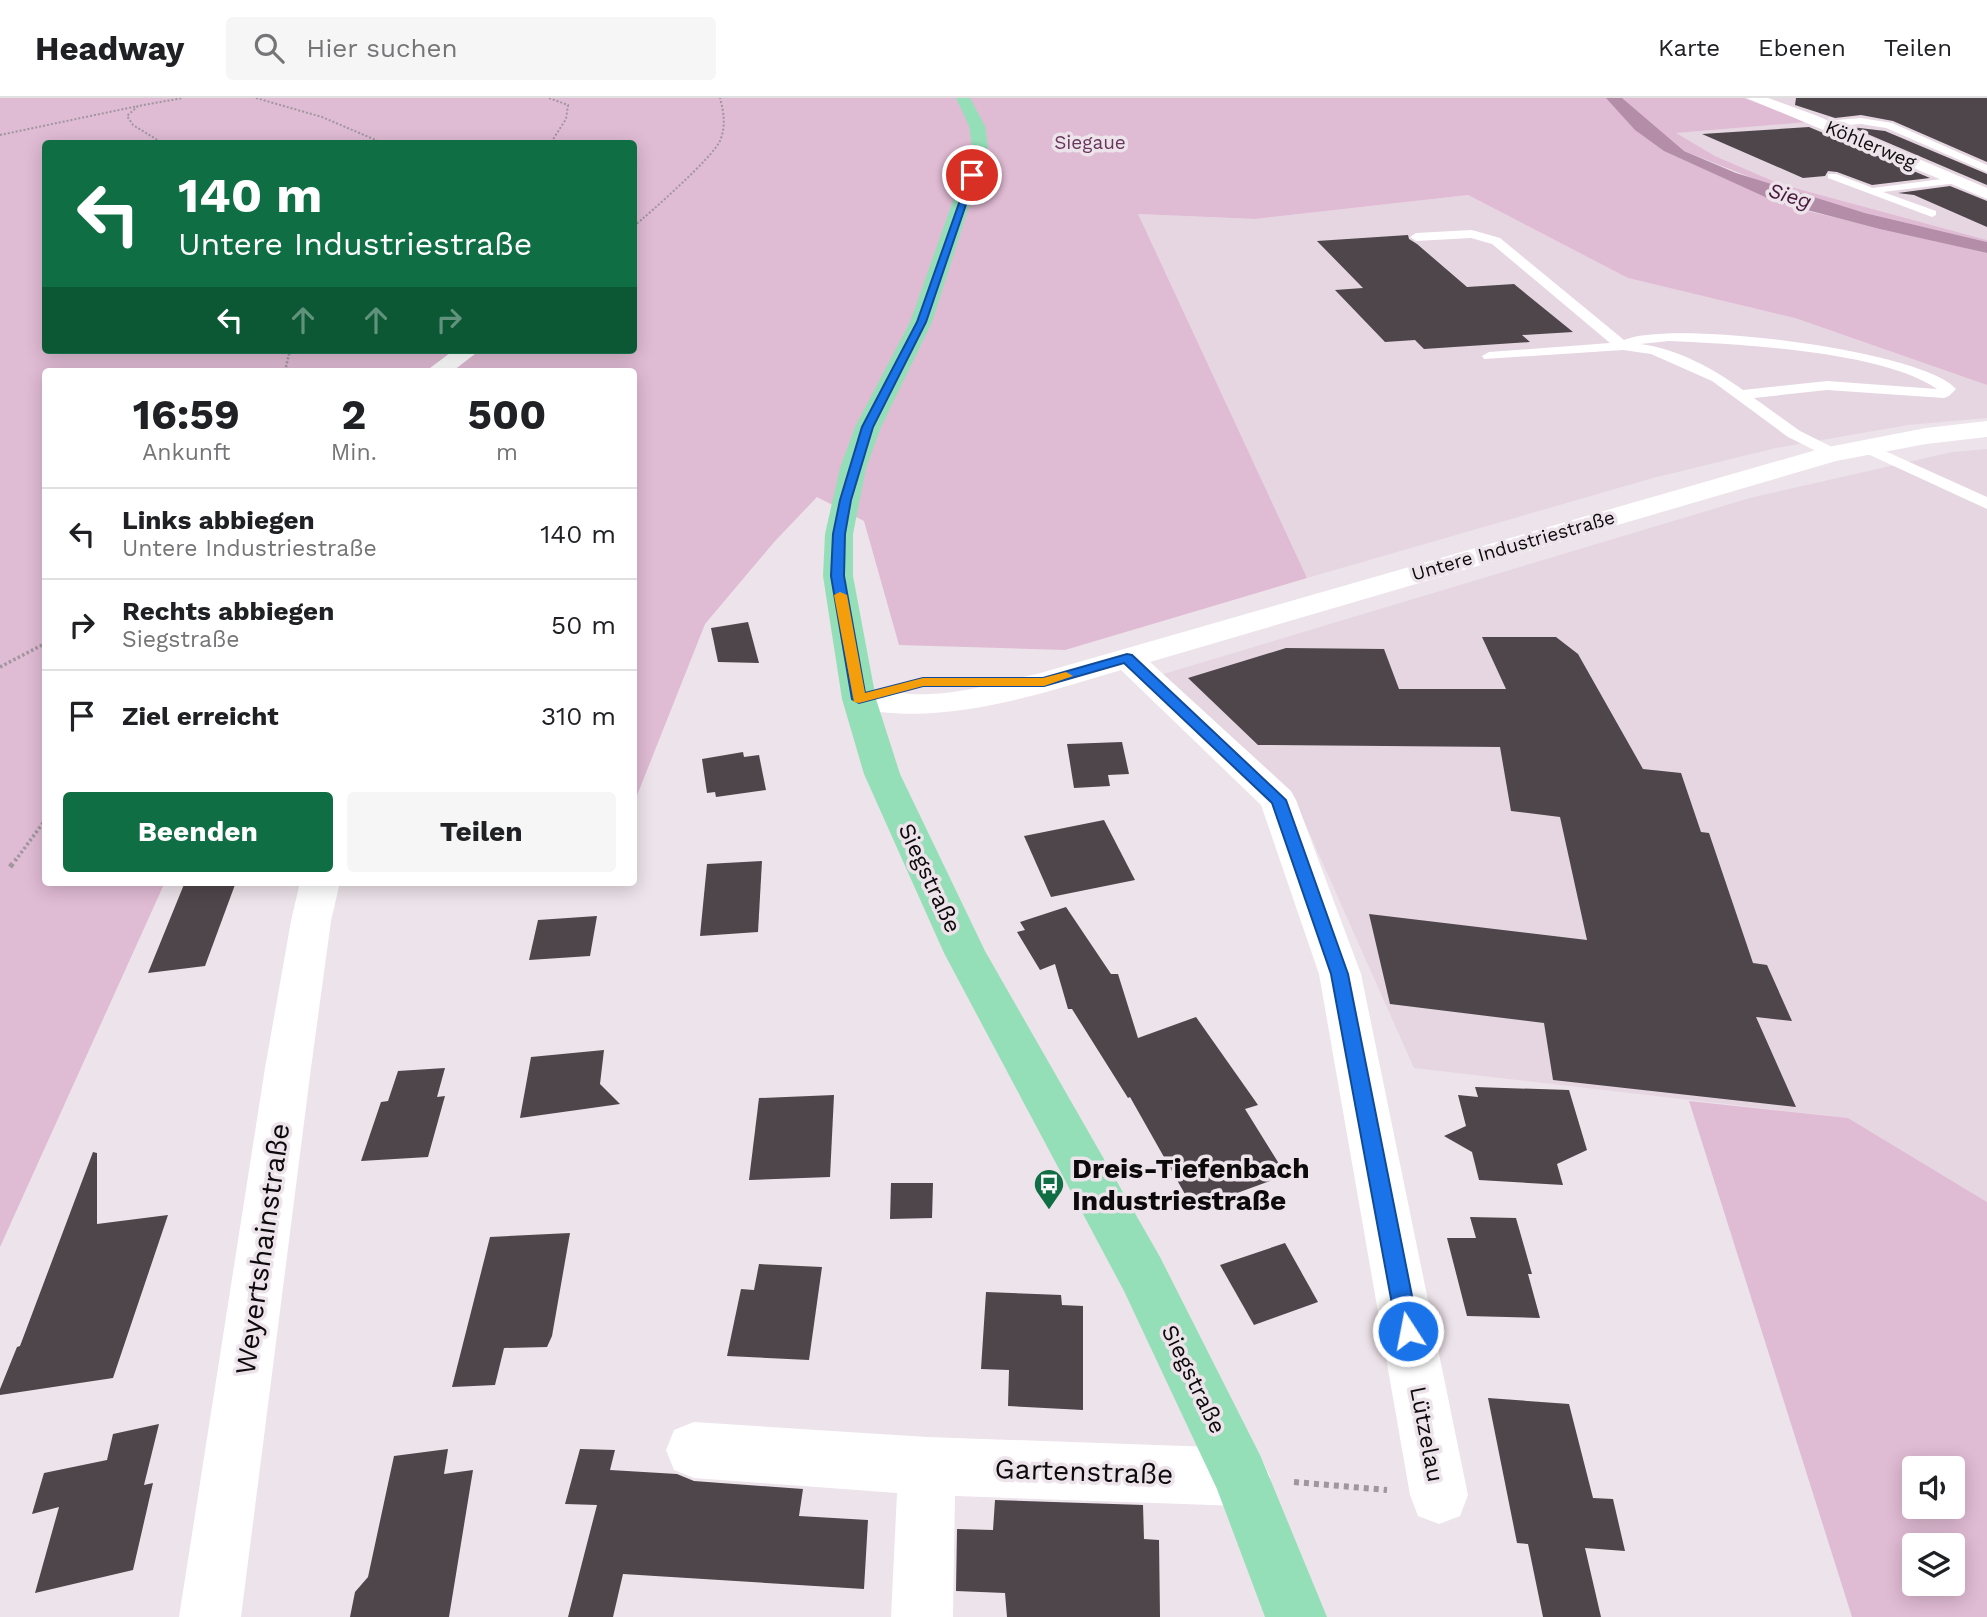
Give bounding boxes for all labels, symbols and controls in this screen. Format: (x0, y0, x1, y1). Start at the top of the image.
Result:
search box (226, 17, 716, 80)
text: Headway (35, 29, 184, 68)
icon: search (250, 29, 288, 67)
text: Hier suchen (306, 33, 458, 63)
text: Karte (1658, 34, 1720, 62)
text: Ebenen (1758, 34, 1846, 62)
text: Teilen (1884, 34, 1952, 62)
street label: Köhlerweg (1822, 115, 1920, 174)
park label: Siegaue (1054, 131, 1126, 154)
pin (942, 145, 1002, 205)
icon: arrive (953, 156, 991, 194)
text: 140 m (178, 166, 322, 224)
icon: left (63, 168, 154, 259)
water label: Sieg (1766, 177, 1815, 214)
text: Untere Industriestraße (178, 225, 532, 263)
icon: left (211, 301, 249, 339)
icon: ahead (284, 301, 322, 339)
icon: ahead (357, 301, 395, 339)
icon: right (430, 301, 468, 339)
text: 16:59 (133, 390, 240, 439)
text: 2 (341, 390, 366, 439)
text: 500 (468, 390, 546, 439)
text: Ankunft (142, 439, 230, 466)
text: Min. (331, 439, 377, 466)
text: m (496, 439, 518, 466)
text: Links abbiegen (122, 505, 315, 535)
street label: Untere Industriestraße (1409, 505, 1617, 586)
icon: left (63, 515, 101, 553)
text: 140 m (540, 519, 616, 549)
text: Untere Industriestraße (122, 535, 377, 562)
text: Rechts abbiegen (122, 596, 334, 626)
icon: right (63, 606, 101, 644)
text: 50 m (551, 610, 616, 640)
text: Siegstraße (122, 626, 240, 653)
icon: arrive (63, 697, 101, 735)
text: Ziel erreicht (122, 701, 279, 731)
text: 310 m (541, 701, 616, 731)
button: Beenden (63, 792, 333, 872)
button: Teilen (347, 792, 616, 872)
street label: Siegstraße (892, 819, 967, 937)
street label: Weyertshainstraße (228, 1121, 297, 1377)
place label: Dreis-Tiefenbach Industriestraße (1072, 1152, 1310, 1217)
bus stop icon: Dreis-Tiefenbach Industriestraße (1032, 1167, 1066, 1211)
position arrow (1371, 1294, 1445, 1368)
street label: Siegstraße (1156, 1320, 1231, 1438)
street label: Lützelau (1404, 1384, 1449, 1484)
street label: Gartenstraße (994, 1452, 1174, 1491)
map controls (1902, 1456, 1965, 1596)
button: sound (1902, 1456, 1965, 1519)
button: layers (1902, 1533, 1965, 1596)

